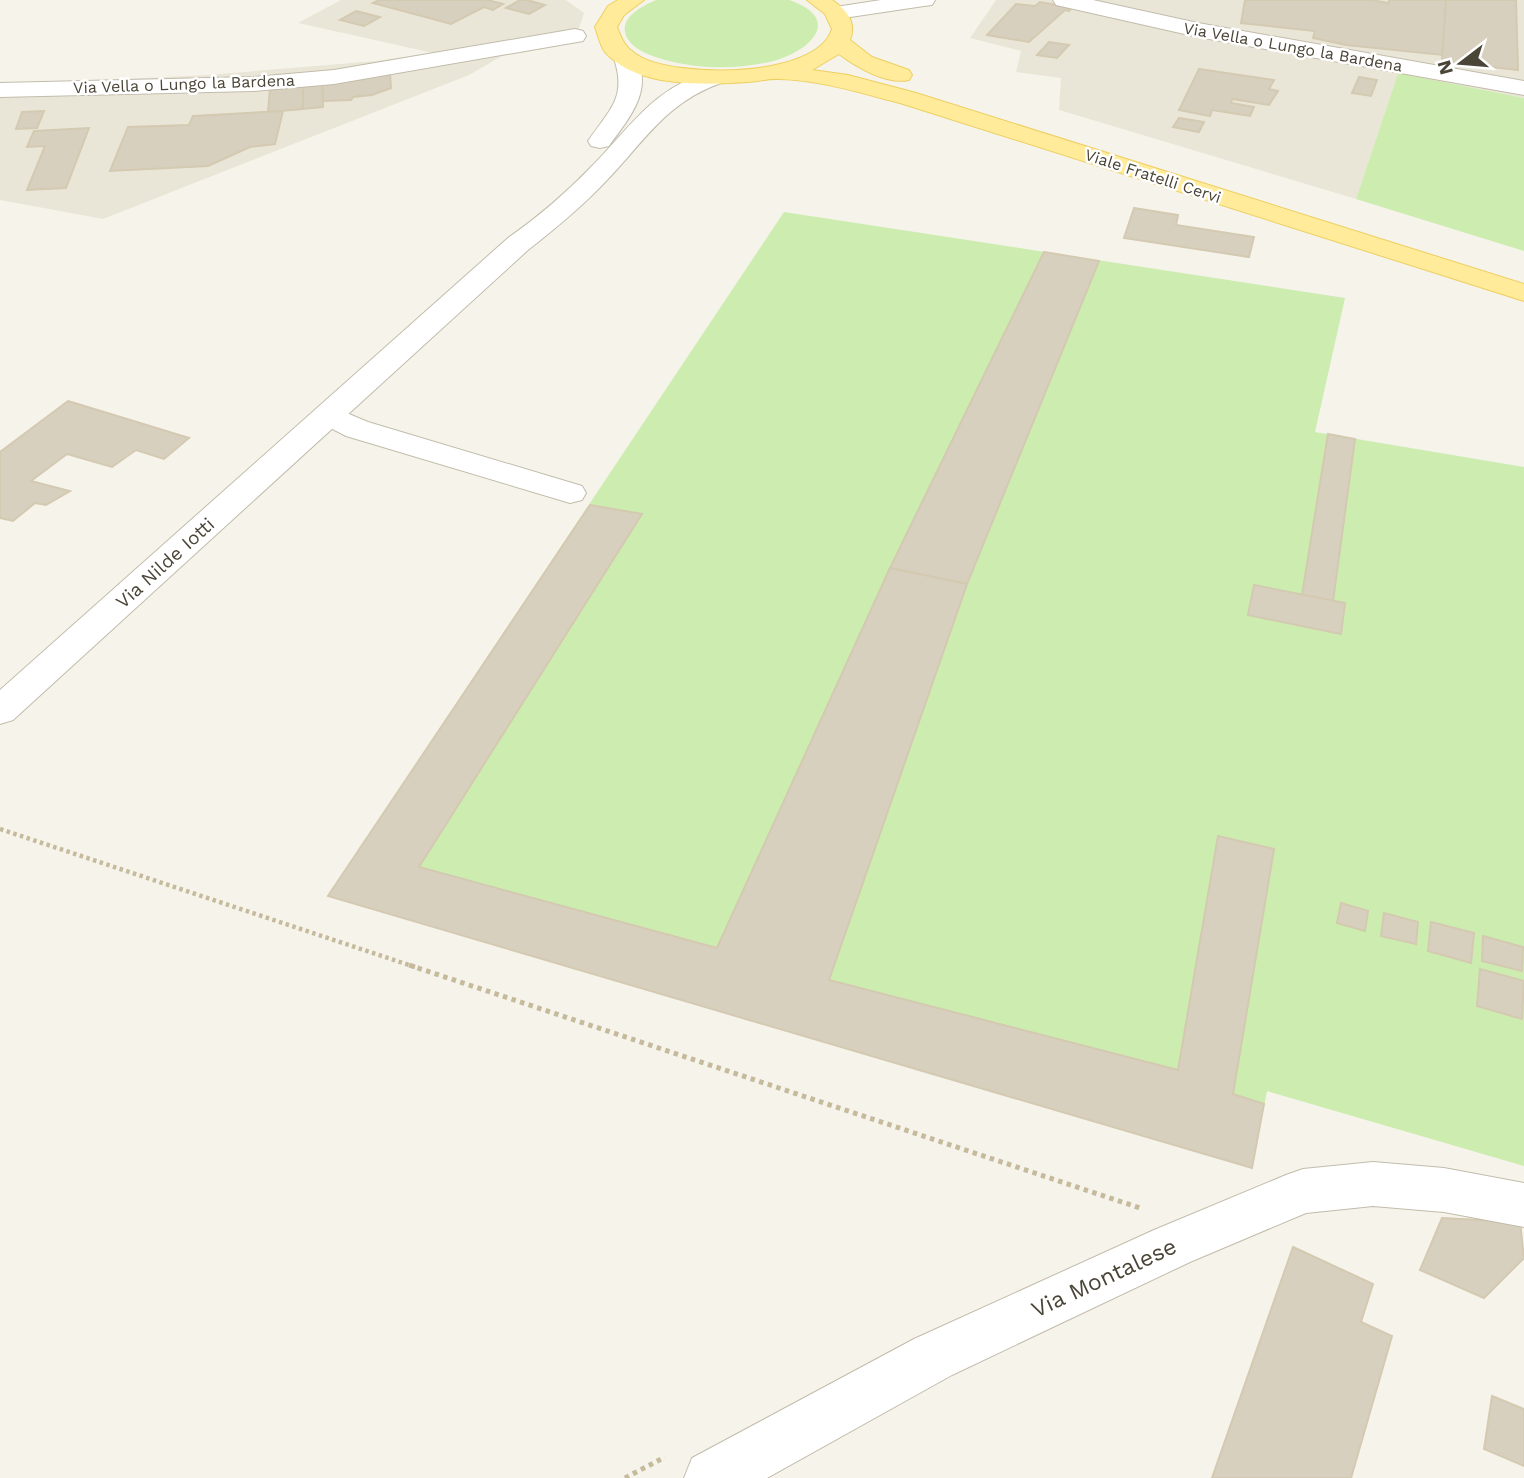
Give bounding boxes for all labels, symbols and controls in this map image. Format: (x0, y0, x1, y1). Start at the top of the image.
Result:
street label: Via Vella o Lungo la Bardena (1182, 18, 1404, 76)
north arrow (1426, 28, 1496, 98)
text: N (1432, 58, 1458, 77)
street label: Via Vella o Lungo la Bardena (73, 71, 295, 97)
street label: Viale Fratelli Cervi (1082, 145, 1224, 207)
street label: Via Nilde Iotti (111, 513, 219, 613)
street label: Via Montalese (1027, 1233, 1181, 1323)

